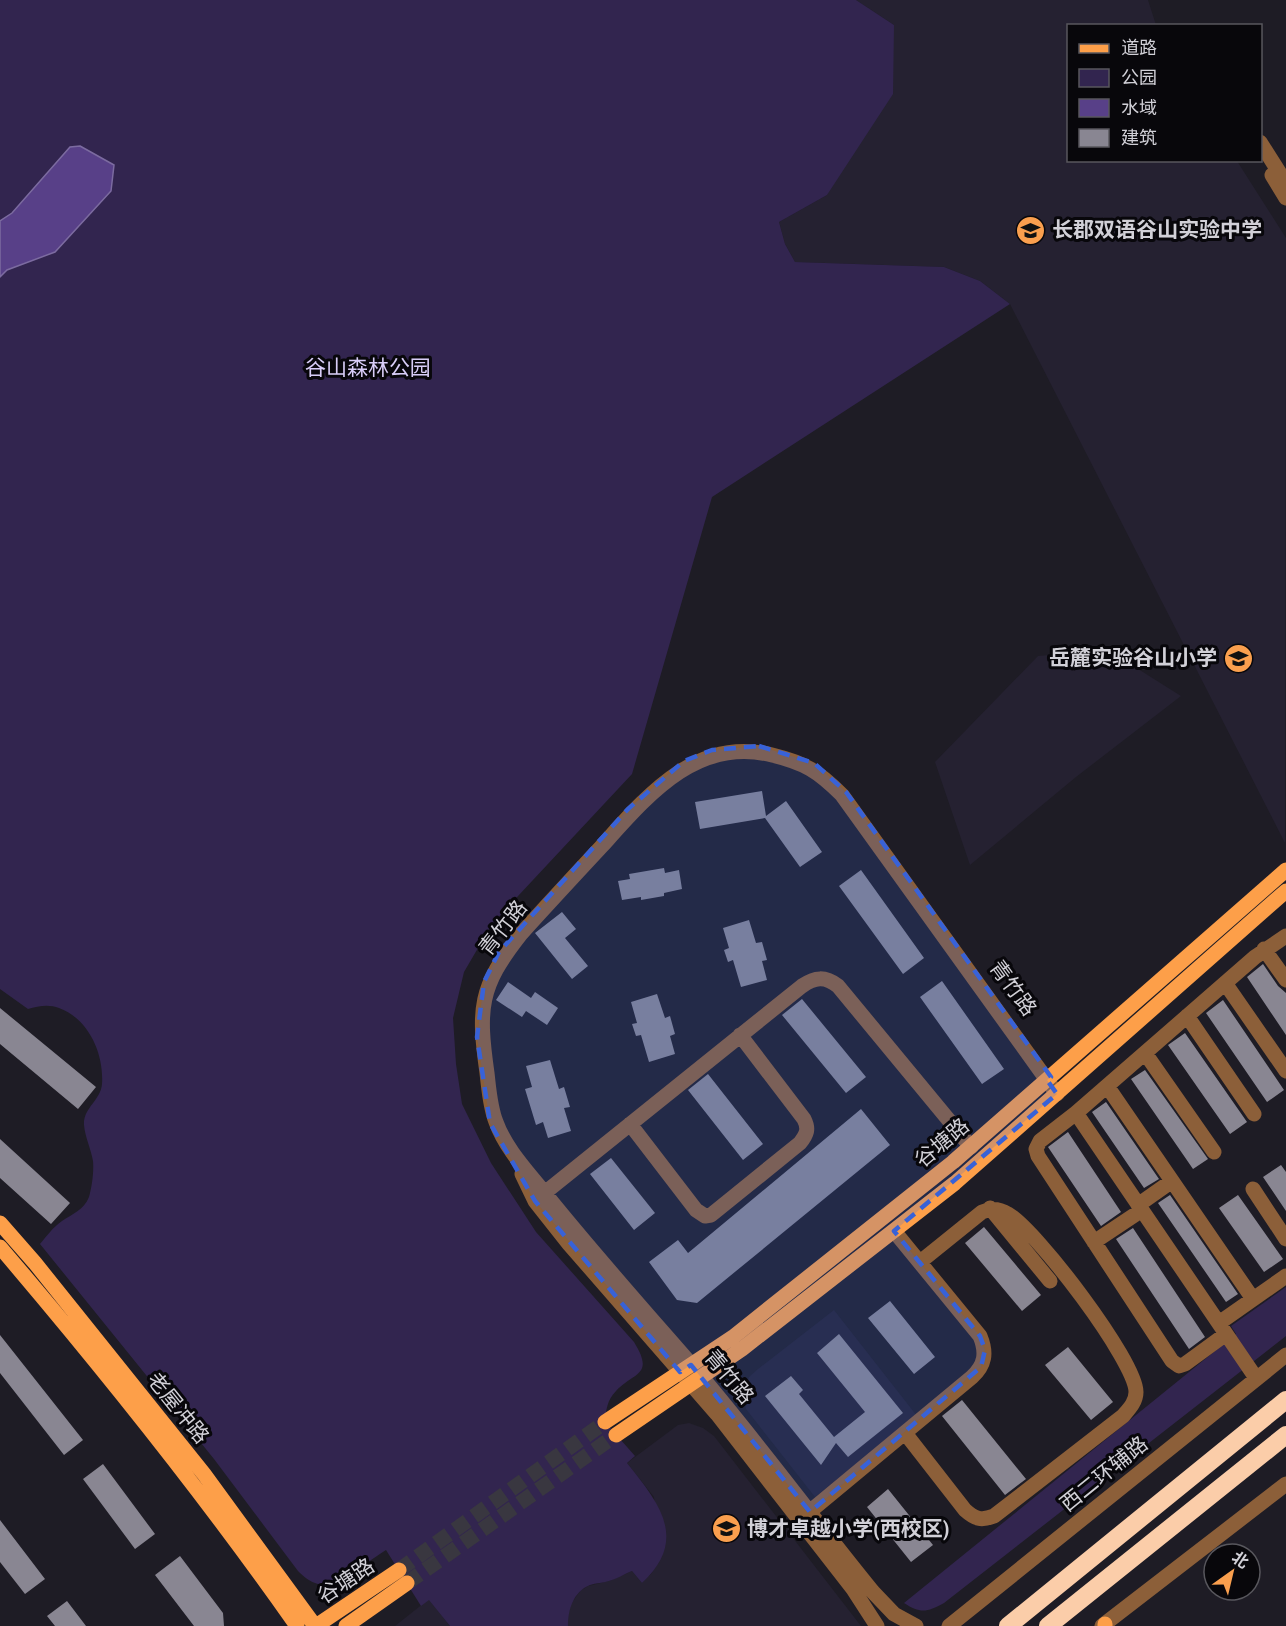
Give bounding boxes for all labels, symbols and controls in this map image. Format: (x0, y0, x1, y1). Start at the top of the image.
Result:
legend (1067, 24, 1262, 162)
text: 道路 (1121, 37, 1157, 58)
text: 公园 (1121, 67, 1157, 88)
text: 水域 (1121, 97, 1157, 118)
text: 建筑 (1121, 127, 1157, 148)
school or university icon: 长郡双语谷山实验中学 (1015, 214, 1047, 246)
place label: 长郡双语谷山实验中学 (1052, 218, 1262, 242)
park label: 谷山森林公园 (305, 356, 431, 380)
school or university icon: 岳麓实验谷山小学 (1222, 642, 1254, 674)
place label: 岳麓实验谷山小学 (1049, 646, 1217, 670)
street label: 青竹路 (474, 896, 532, 960)
street label: 青竹路 (985, 955, 1041, 1021)
street label: 谷塘路 (910, 1114, 974, 1172)
street label: 青竹路 (700, 1345, 758, 1409)
street label: 老屋冲路 (142, 1368, 214, 1448)
street label: 西二环辅路 (1056, 1432, 1152, 1516)
school or university icon: 博才卓越小学(西校区) (710, 1513, 742, 1545)
place label: 博才卓越小学(西校区) (747, 1517, 950, 1541)
north arrow (1202, 1542, 1262, 1602)
text: 北 (1228, 1548, 1252, 1572)
street label: 谷塘路 (313, 1553, 379, 1609)

